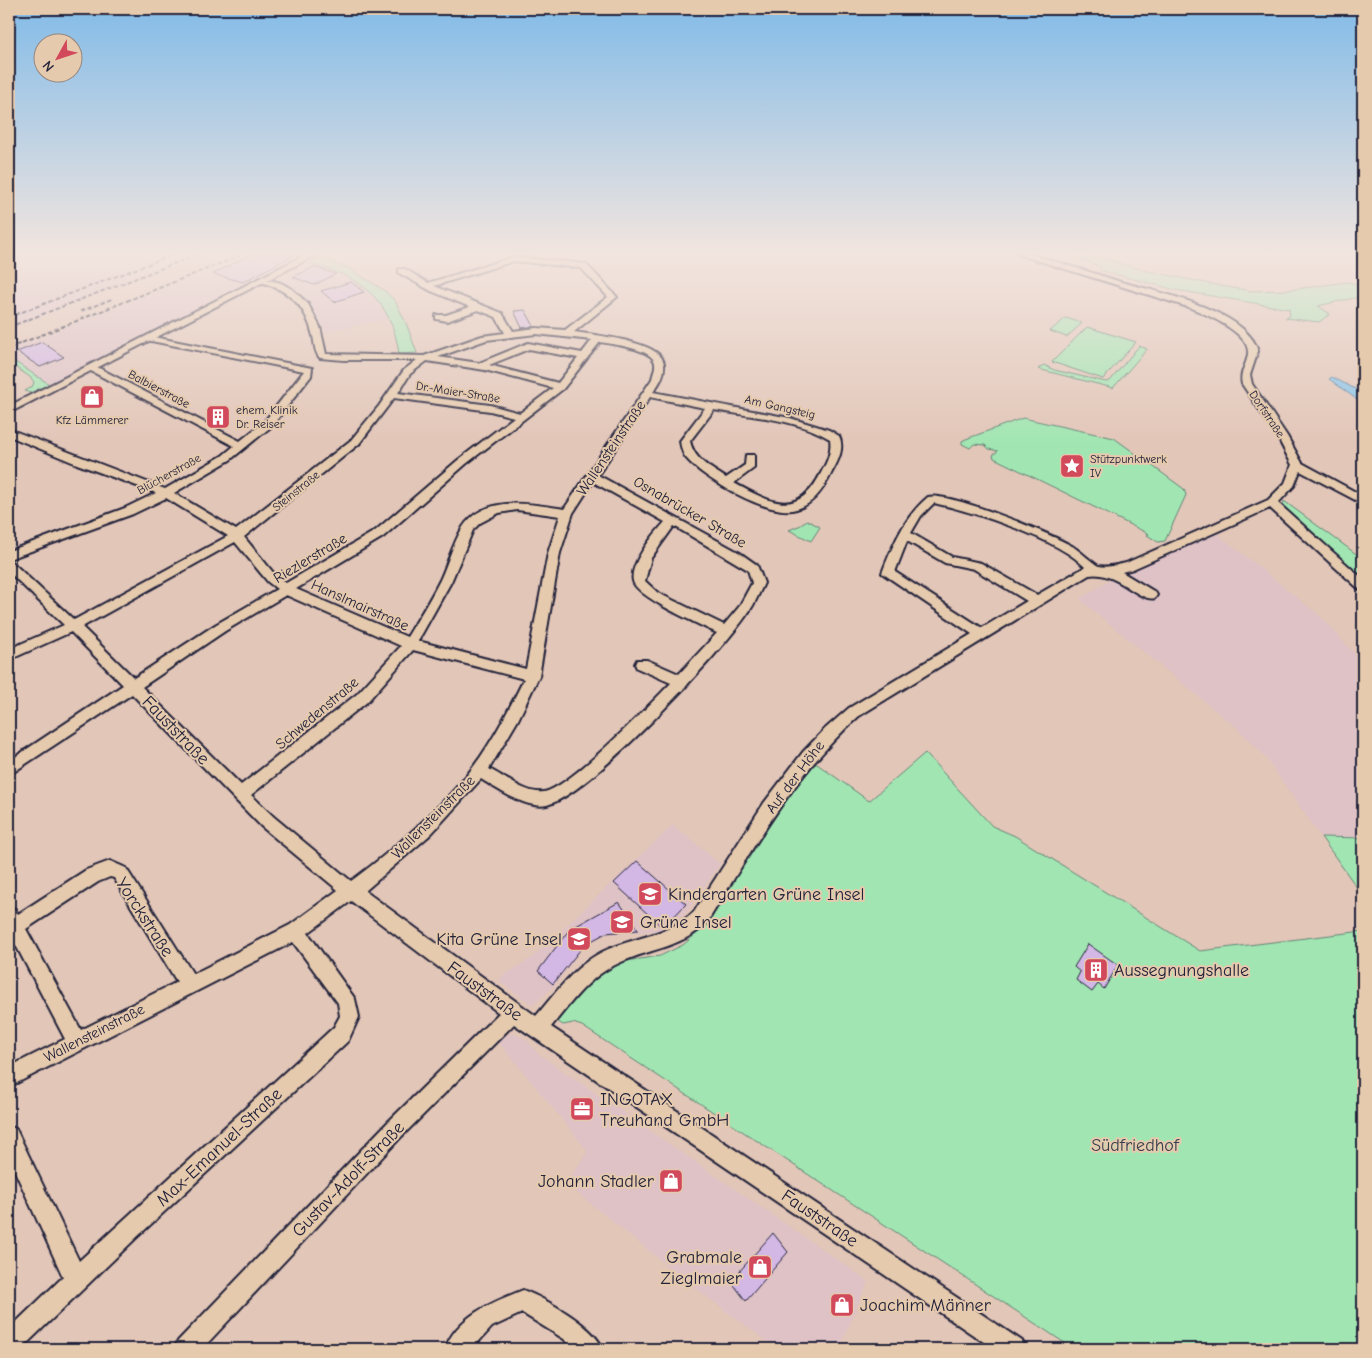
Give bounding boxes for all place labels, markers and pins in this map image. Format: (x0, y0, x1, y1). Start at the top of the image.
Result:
shop icon: Kfz Lämmerer (79, 384, 105, 410)
place label: ehem. Klinik Dr. Reiser (236, 403, 298, 431)
building icon: ehem. Klinik Dr. Reiser (205, 404, 231, 430)
place label: Kfz Lämmerer (56, 413, 128, 427)
place label: Stützpunktwerk IV (1090, 452, 1167, 480)
place icon: Stützpunktwerk IV (1059, 453, 1085, 479)
school or university icon: Kindergarten Grüne Insel (637, 881, 663, 907)
place label: Kindergarten Grüne Insel (668, 884, 865, 905)
school or university icon: Grüne Insel (609, 909, 635, 935)
place label: Grüne Insel (640, 912, 732, 933)
school or university icon: Kita Grüne Insel (566, 926, 592, 952)
place label: Kita Grüne Insel (436, 929, 562, 950)
building icon: Aussegnungshalle (1083, 957, 1109, 983)
place label: Aussegnungshalle (1114, 960, 1249, 981)
place label: INGOTAX Treuhand GmbH (600, 1089, 729, 1131)
office icon: INGOTAX Treuhand GmbH (569, 1096, 595, 1122)
shop icon: Johann Stadler (658, 1168, 684, 1194)
place label: Johann Stadler (538, 1171, 655, 1192)
place label: Grabmale Zieglmaier (661, 1247, 743, 1289)
shop icon: Grabmale Zieglmaier (747, 1254, 773, 1280)
shop icon: Joachim Männer (829, 1292, 855, 1318)
place label: Joachim Männer (860, 1295, 992, 1316)

